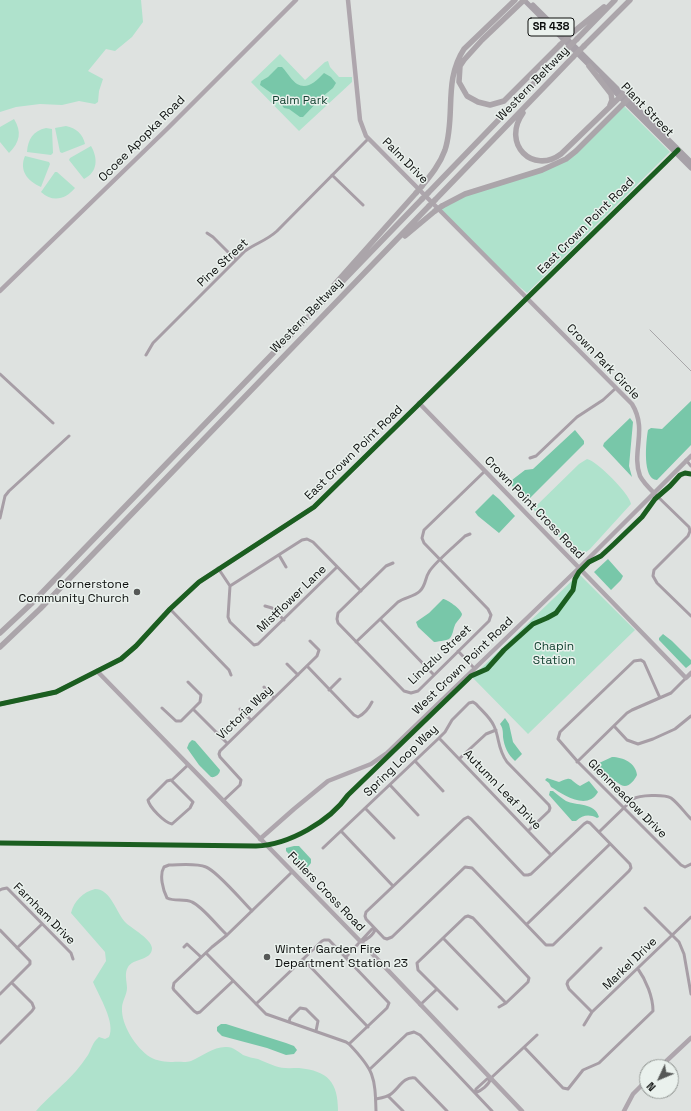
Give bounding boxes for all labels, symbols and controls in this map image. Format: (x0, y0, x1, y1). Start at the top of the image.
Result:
road number: SR 438 (528, 18, 574, 36)
street label: Western Beltway (494, 44, 572, 124)
street label: Plant Street (618, 80, 676, 140)
street label: Ocoee Apopka Road (96, 93, 188, 185)
park label: Palm Park (272, 94, 328, 108)
street label: Palm Drive (379, 135, 431, 187)
street label: East Crown Point Road (535, 175, 637, 277)
street label: Pine Street (195, 236, 251, 290)
street label: Western Beltway (268, 276, 346, 356)
street label: Crown Park Circle (563, 321, 643, 403)
street label: East Crown Point Road (302, 403, 406, 503)
street label: Crown Point Cross Road (481, 454, 587, 562)
street label: Mistflower Lane (254, 562, 330, 636)
place label: Cornerstone Community Church (19, 578, 129, 606)
marker: Cornerstone Community Church (132, 587, 142, 597)
street label: West Crown Point Road (410, 614, 516, 718)
street label: Lindzlu Street (406, 622, 474, 688)
park label: Chapin Station (533, 640, 575, 668)
street label: Victoria Way (214, 683, 276, 743)
street label: Spring Loop Way (361, 722, 441, 800)
street label: Autumn Leaf Drive (460, 747, 544, 833)
street label: Glenmeadow Drive (584, 756, 670, 842)
street label: Fullers Cross Road (284, 849, 368, 935)
street label: Farnham Drive (10, 880, 78, 948)
street label: Markel Drive (600, 935, 660, 993)
place label: Winter Garden Fire Department Station 23 (275, 943, 408, 971)
marker: Winter Garden Fire Department Station 23 (262, 952, 272, 962)
north arrow (639, 1059, 679, 1099)
text: N (643, 1079, 659, 1094)

